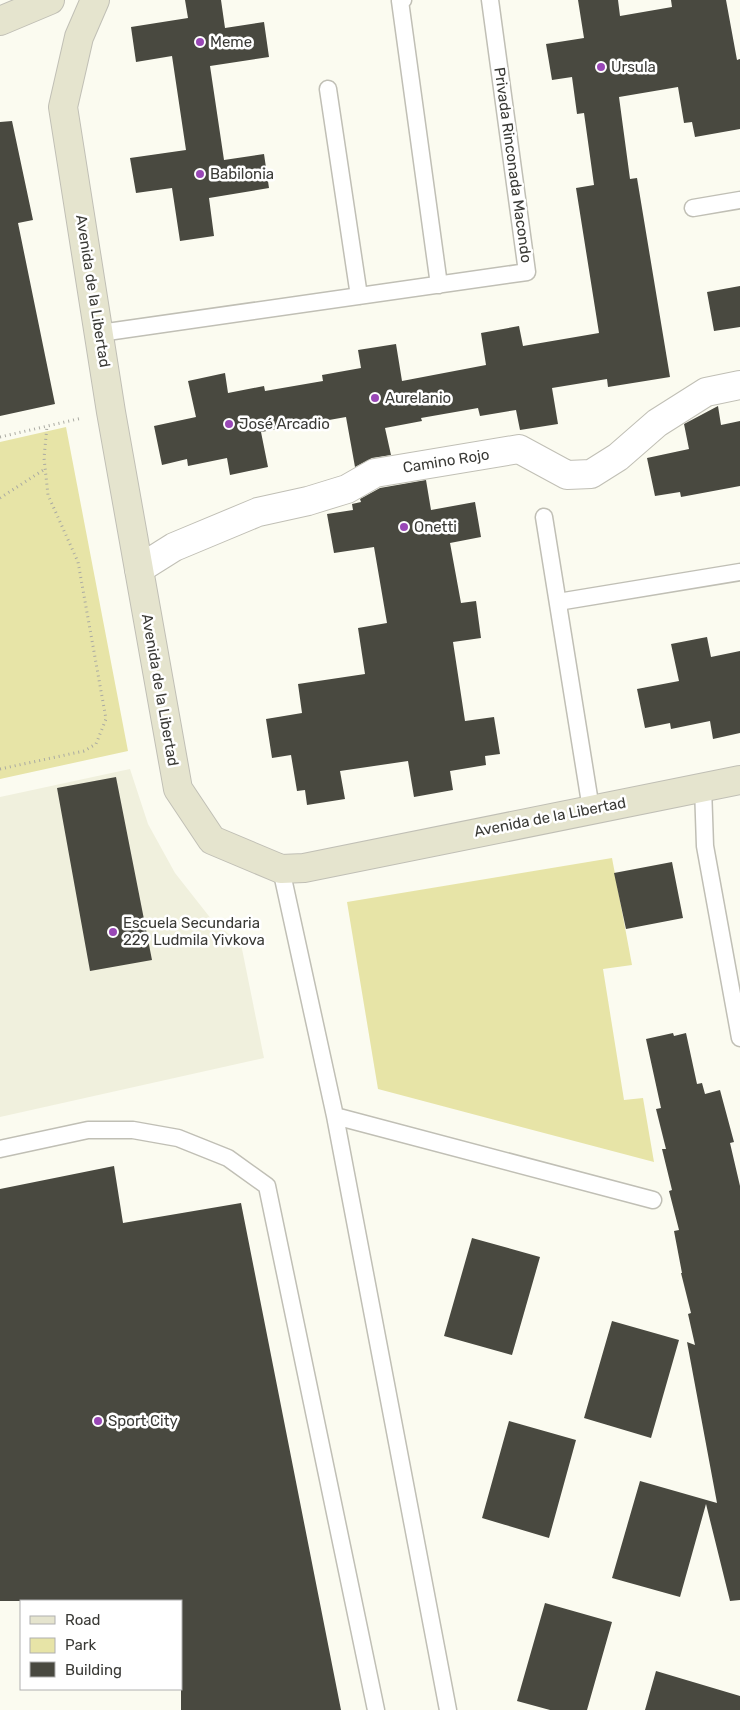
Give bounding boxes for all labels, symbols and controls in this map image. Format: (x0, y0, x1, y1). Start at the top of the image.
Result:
place label: Meme (210, 33, 252, 51)
marker: Meme (194, 36, 206, 48)
place label: Ursula (611, 58, 656, 76)
marker: Ursula (595, 61, 607, 73)
street label: Privada Rinconada Macondo (490, 66, 536, 264)
place label: Babilonia (210, 165, 274, 183)
marker: Babilonia (194, 168, 206, 180)
street label: Avenida de la Libertad (72, 213, 114, 369)
place label: Aurelanio (385, 389, 451, 407)
marker: Aurelanio (369, 392, 381, 404)
place label: José Arcadio (239, 415, 330, 433)
marker: José Arcadio (223, 418, 235, 430)
street label: Camino Rojo (401, 445, 491, 477)
place label: Onetti (414, 518, 457, 536)
marker: Onetti (398, 521, 410, 533)
street label: Avenida de la Libertad (138, 612, 182, 768)
street label: Avenida de la Libertad (473, 793, 627, 841)
place label: Escuela Secundaria 229 Ludmila Yivkova (123, 914, 265, 949)
marker: Escuela Secundaria 229 Ludmila Yivkova (107, 926, 119, 938)
place label: Sport City (108, 1412, 178, 1430)
marker: Sport City (92, 1415, 104, 1427)
legend (20, 1600, 182, 1690)
text: Road (65, 1611, 101, 1629)
text: Park (65, 1636, 96, 1654)
text: Building (65, 1661, 122, 1679)

